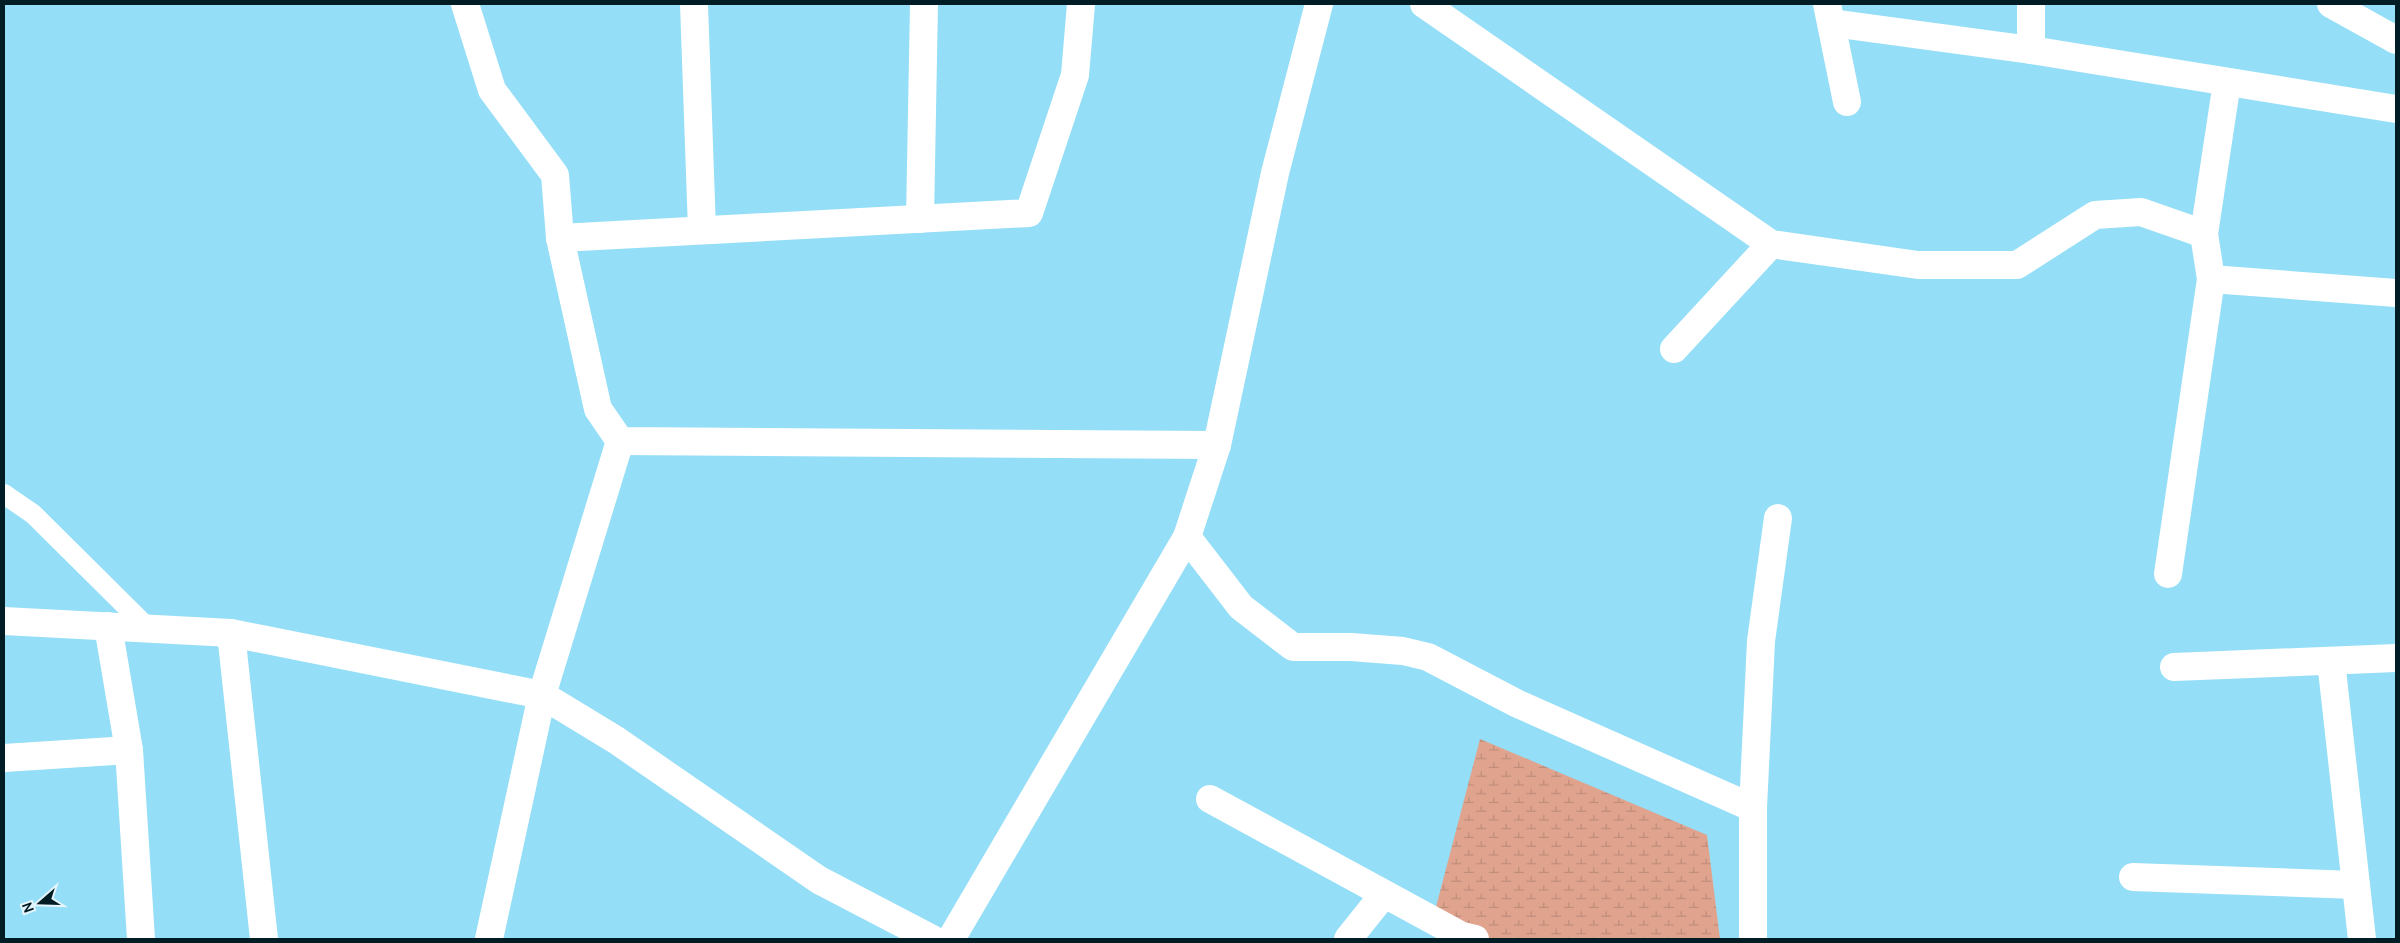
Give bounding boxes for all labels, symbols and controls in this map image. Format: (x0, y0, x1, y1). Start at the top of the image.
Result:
north arrow (15, 878, 65, 928)
text: N (18, 900, 38, 915)

